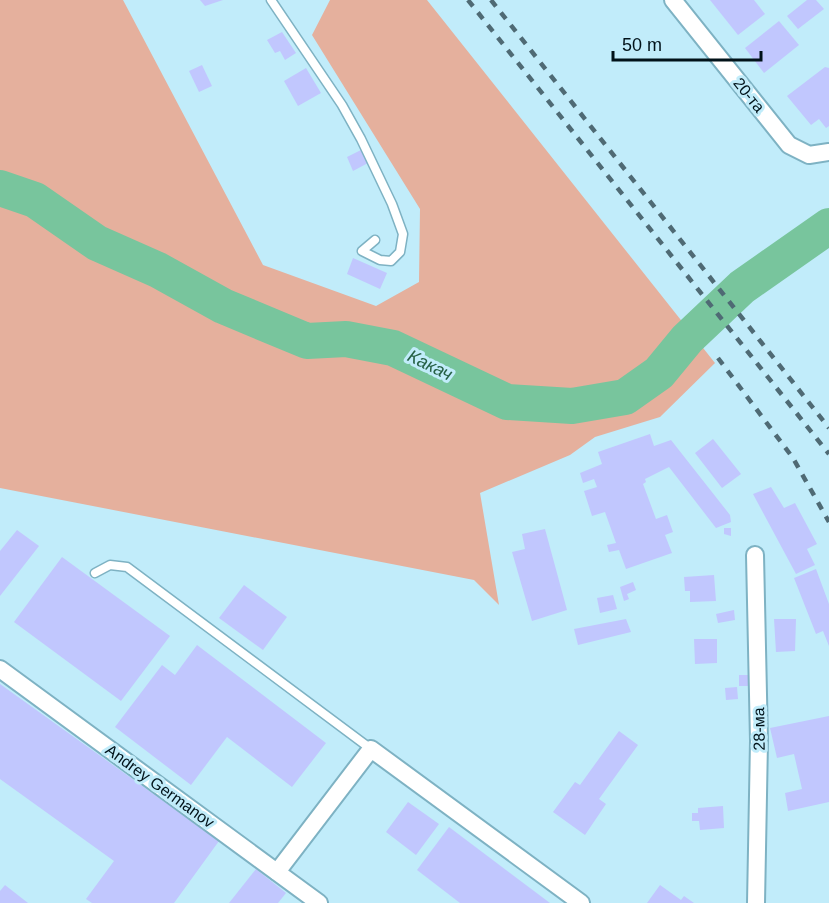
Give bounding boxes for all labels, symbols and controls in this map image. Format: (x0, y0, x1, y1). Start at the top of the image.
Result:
scale bar (613, 24, 762, 62)
text: 50 m (622, 35, 662, 55)
street label: 20-та (730, 74, 768, 116)
water label: Какач (404, 346, 456, 384)
street label: 28-ма (750, 707, 768, 751)
street label: Andrey Germanov (102, 741, 218, 831)

